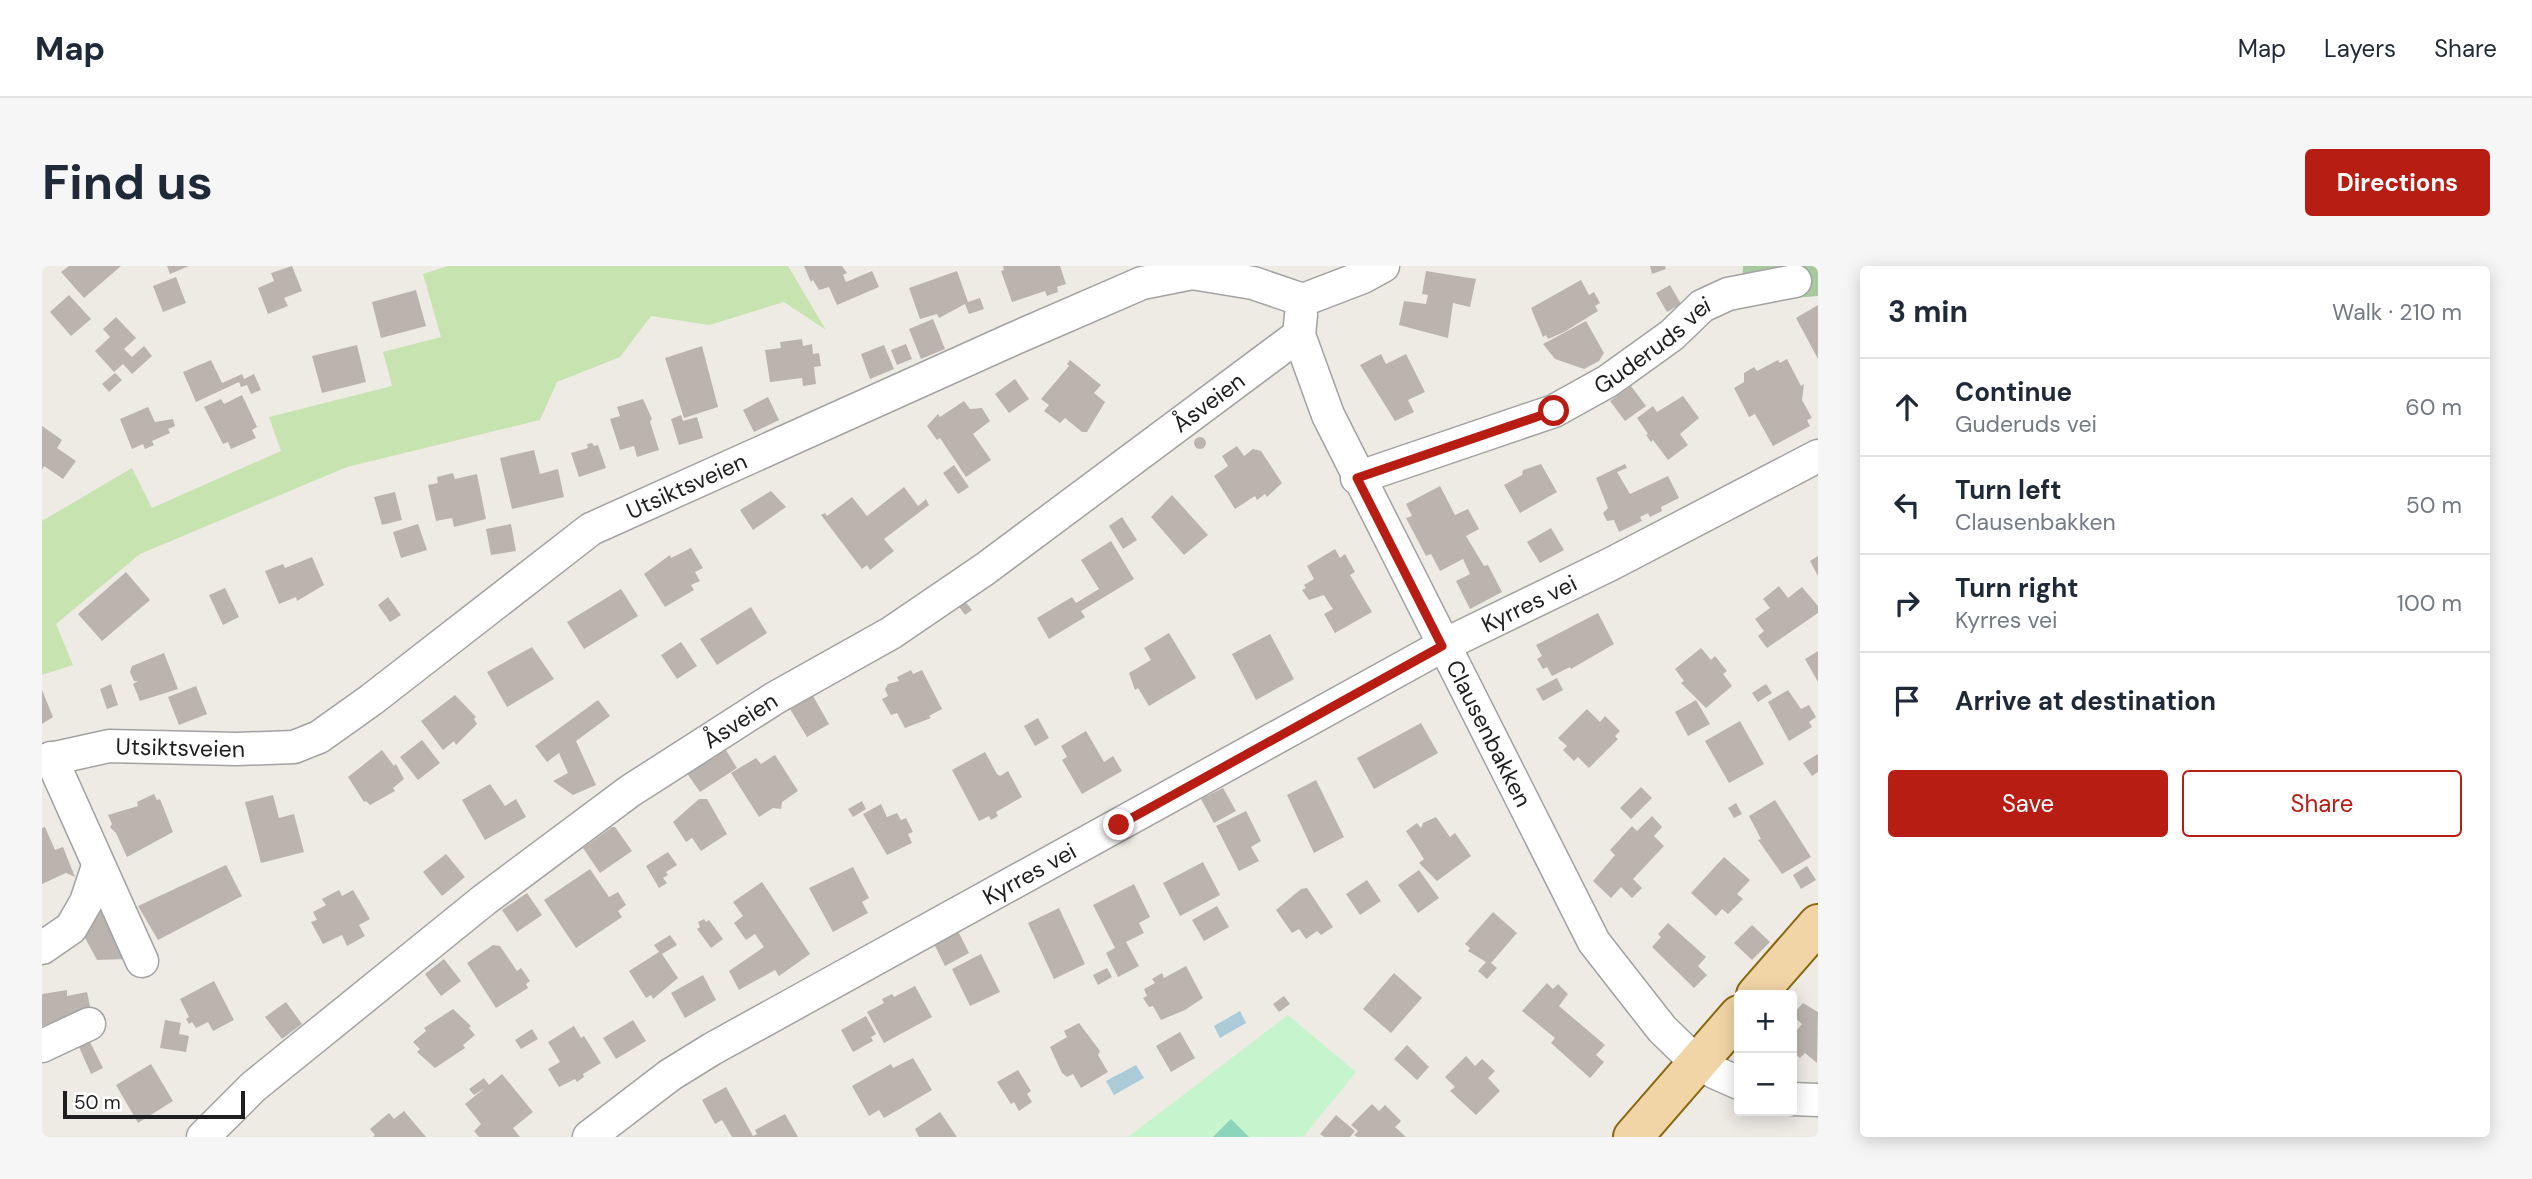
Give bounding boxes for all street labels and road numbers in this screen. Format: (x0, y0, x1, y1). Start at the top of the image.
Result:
street label: Guderuds vei (1589, 289, 1715, 401)
street label: Åsveien (1167, 366, 1251, 439)
street label: Utsiktsveien (622, 446, 752, 526)
street label: Kyrres vei (1476, 568, 1582, 640)
street label: Clausenbakken (1439, 655, 1538, 812)
street label: Åsveien (697, 685, 783, 755)
street label: Utsiktsveien (115, 731, 245, 764)
street label: Kyrres vei (977, 836, 1082, 912)

